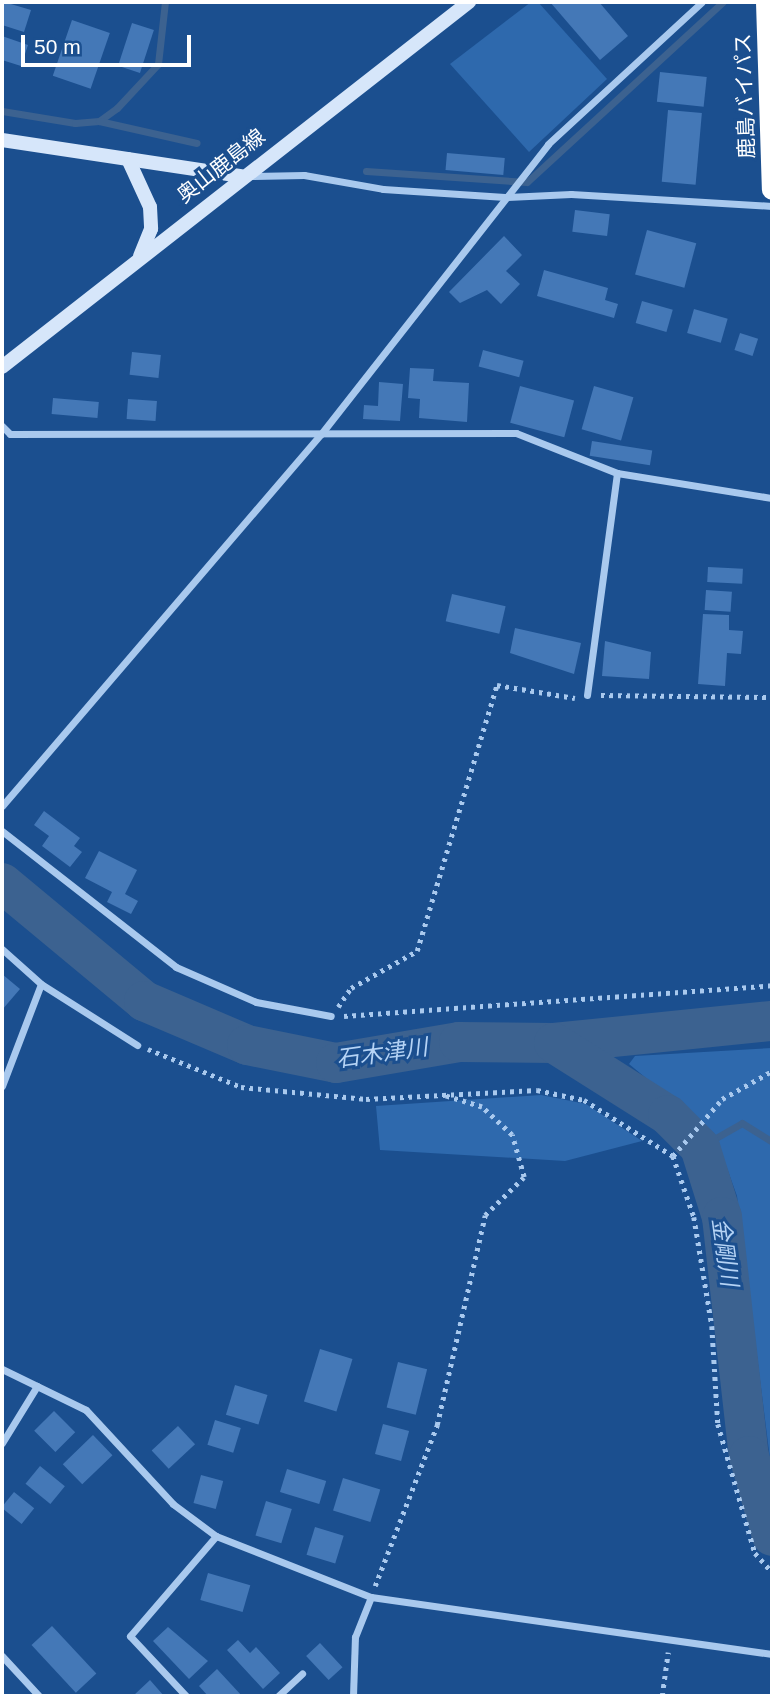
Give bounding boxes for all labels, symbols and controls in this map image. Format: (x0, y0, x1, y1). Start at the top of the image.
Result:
scale bar (24, 21, 194, 65)
street label: 鹿島バイパス (730, 33, 760, 159)
text: 50 m (34, 35, 81, 58)
street label: 奥山鹿島線 (172, 124, 270, 208)
water label: 石木津川 (335, 1033, 429, 1073)
water label: 金剛川 (707, 1216, 743, 1288)

